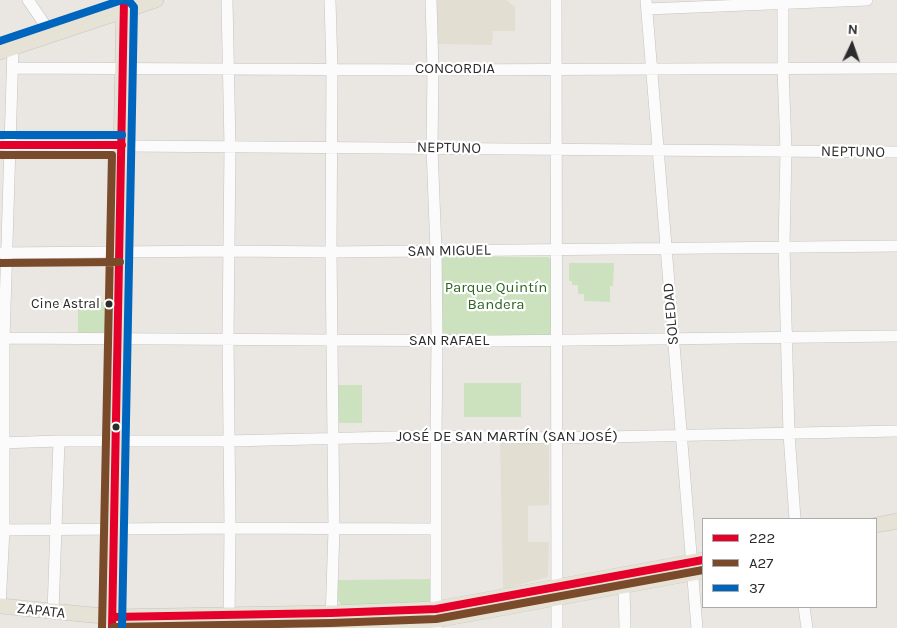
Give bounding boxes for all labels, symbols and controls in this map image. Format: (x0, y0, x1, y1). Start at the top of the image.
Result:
north arrow (827, 20, 877, 70)
text: N (847, 21, 858, 38)
street label: CONCORDIA (415, 60, 495, 78)
street label: NEPTUNO (417, 138, 481, 158)
street label: NEPTUNO (821, 142, 885, 162)
street label: SAN MIGUEL (407, 241, 491, 261)
park label: Parque Quintín Bandera (445, 279, 547, 314)
street label: SOLEDAD (659, 282, 683, 346)
place label: Cine Astral (31, 296, 100, 312)
marker: Cine Astral (104, 299, 114, 309)
street label: SAN RAFAEL (409, 332, 489, 350)
unlabelled marker (111, 422, 121, 432)
street label: JOSÉ DE SAN MARTÍN (SAN JOSÉ) (396, 428, 618, 446)
legend (702, 518, 877, 608)
text: 222 (749, 529, 775, 547)
text: A27 (749, 554, 773, 572)
text: 37 (749, 579, 765, 597)
street label: ZAPATA (16, 600, 66, 622)

